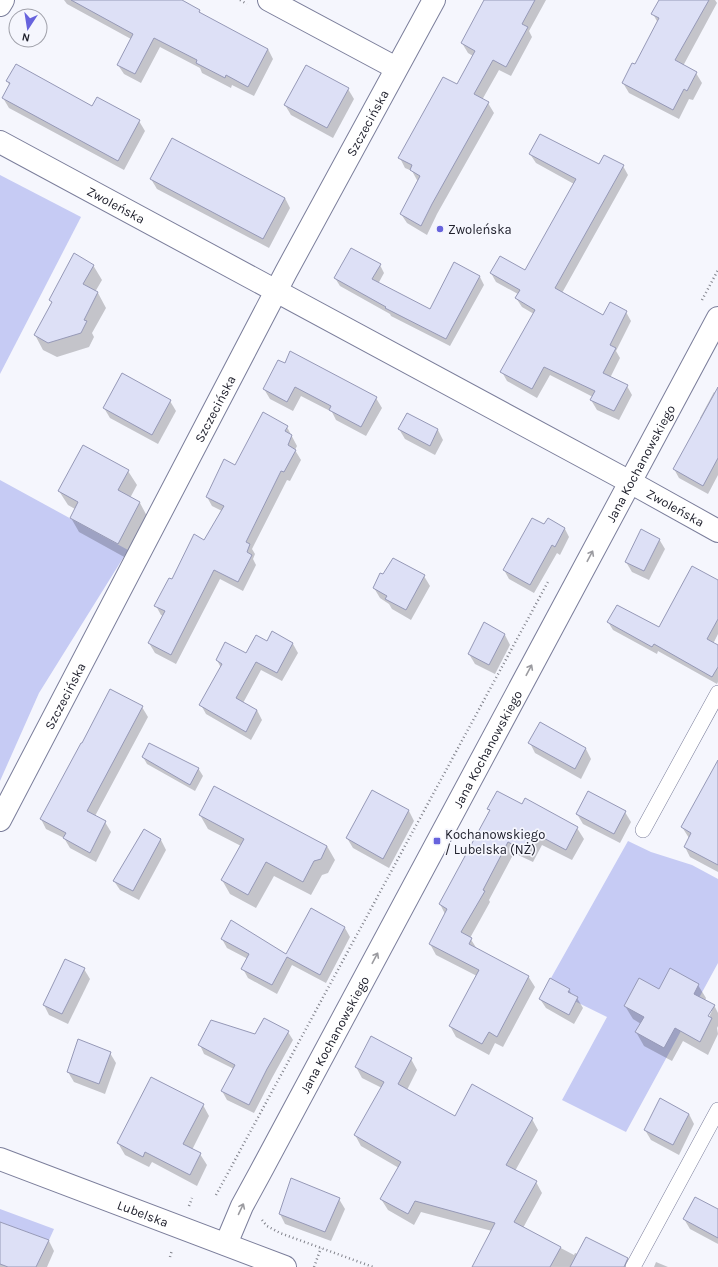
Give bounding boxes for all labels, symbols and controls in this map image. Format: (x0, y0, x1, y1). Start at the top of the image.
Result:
north arrow (8, 8, 48, 48)
text: N (21, 30, 31, 44)
street label: Szczecińska (343, 87, 392, 159)
street label: Zwoleńska (84, 183, 148, 227)
place label: Zwoleńska (448, 222, 512, 237)
marker: Zwoleńska (435, 224, 445, 234)
street label: Szczecińska (191, 373, 239, 445)
street label: Jana Kochanowskiego (603, 402, 678, 525)
street label: Zwoleńska (644, 486, 707, 530)
one-way arrow (587, 550, 594, 562)
street label: Szczecińska (42, 660, 89, 732)
one-way arrow (525, 665, 533, 677)
street label: Jana Kochanowskiego (450, 688, 525, 810)
place label: Kochanowskiego / Lubelska (NŻ) (445, 827, 545, 857)
marker: Kochanowskiego / Lubelska (NŻ) (432, 836, 442, 846)
one-way arrow (372, 952, 379, 964)
street label: Jana Kochanowskiego (297, 973, 372, 1096)
street label: Lubelska (115, 1197, 170, 1230)
one-way arrow (238, 1203, 245, 1215)

